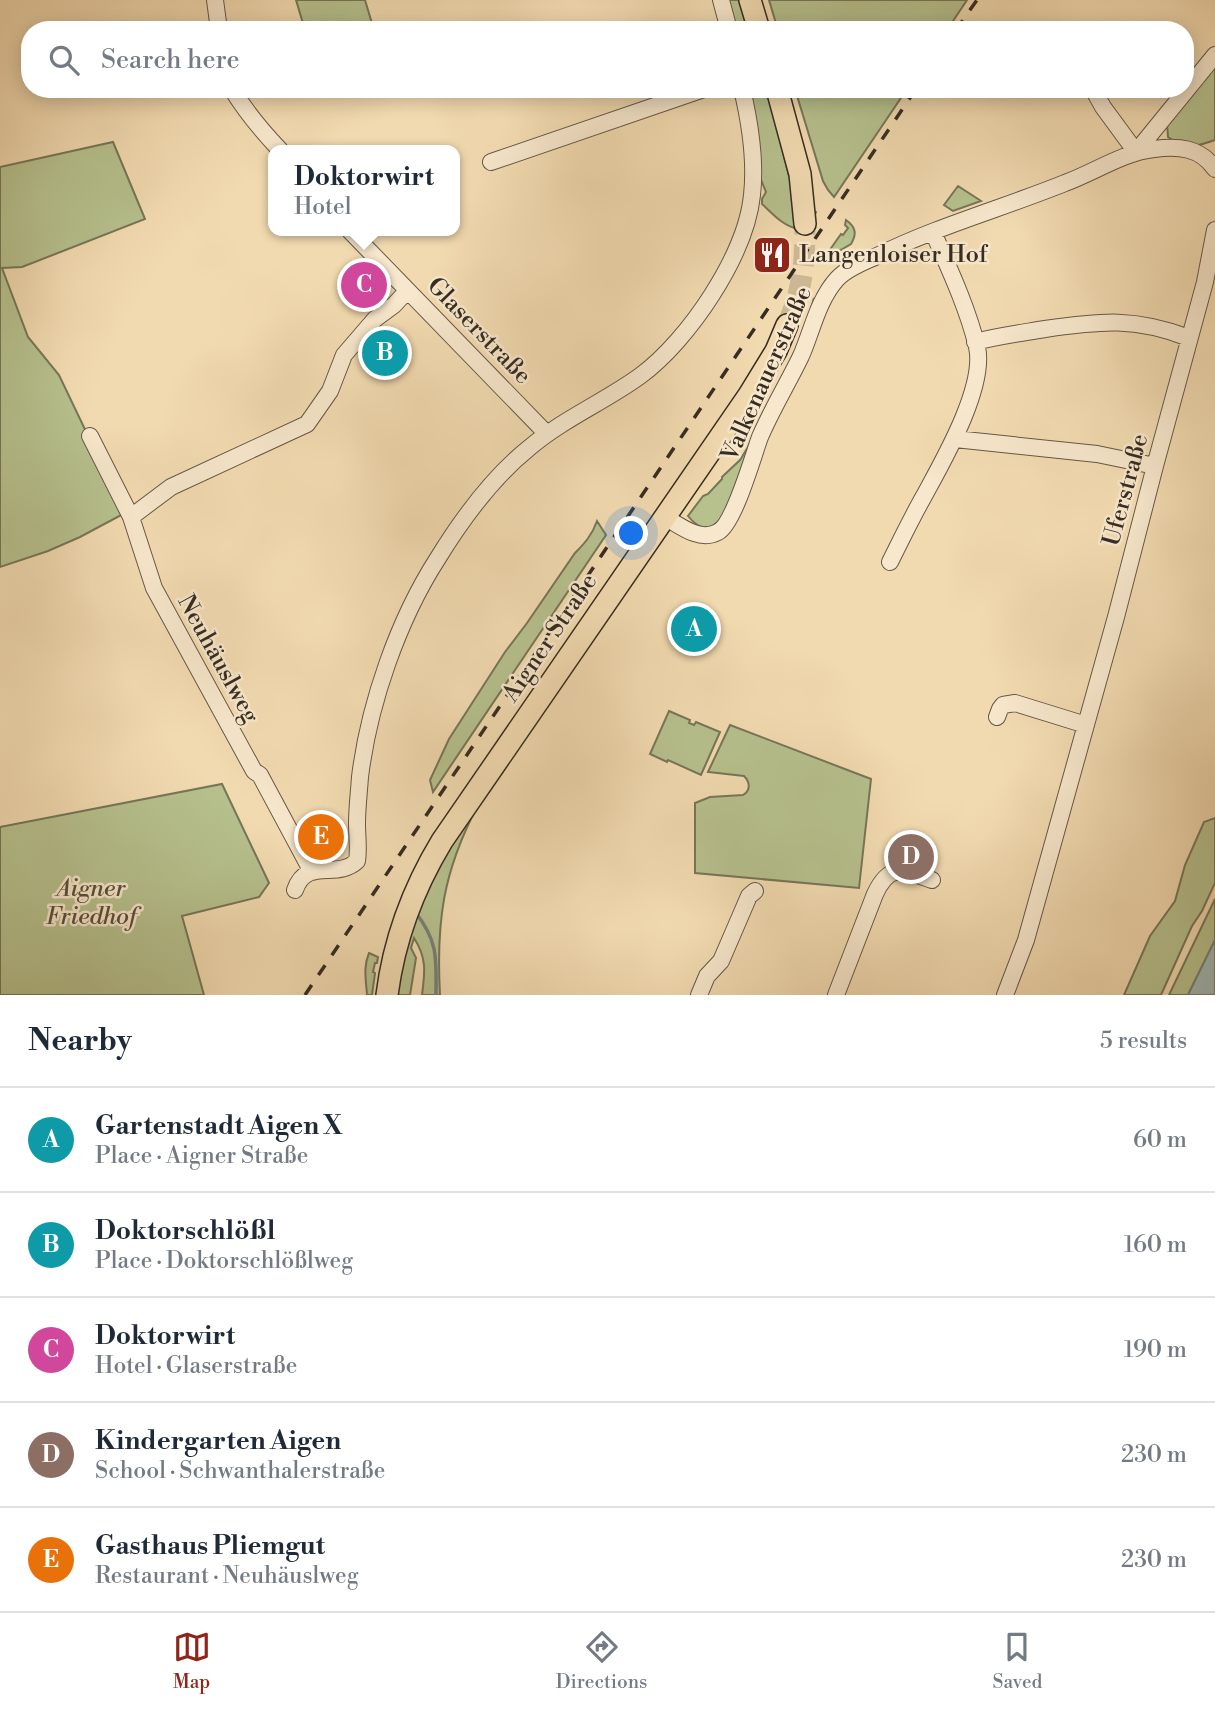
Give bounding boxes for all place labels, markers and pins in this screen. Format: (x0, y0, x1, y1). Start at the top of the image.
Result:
restaurant icon: Langenloiser Hof (751, 234, 793, 276)
place label: Langenloiser Hof (799, 240, 989, 270)
pin: C (341, 259, 387, 311)
pin: B (362, 327, 408, 379)
pin: A (671, 603, 717, 655)
pin: E (298, 811, 344, 863)
pin: D (888, 831, 934, 883)

